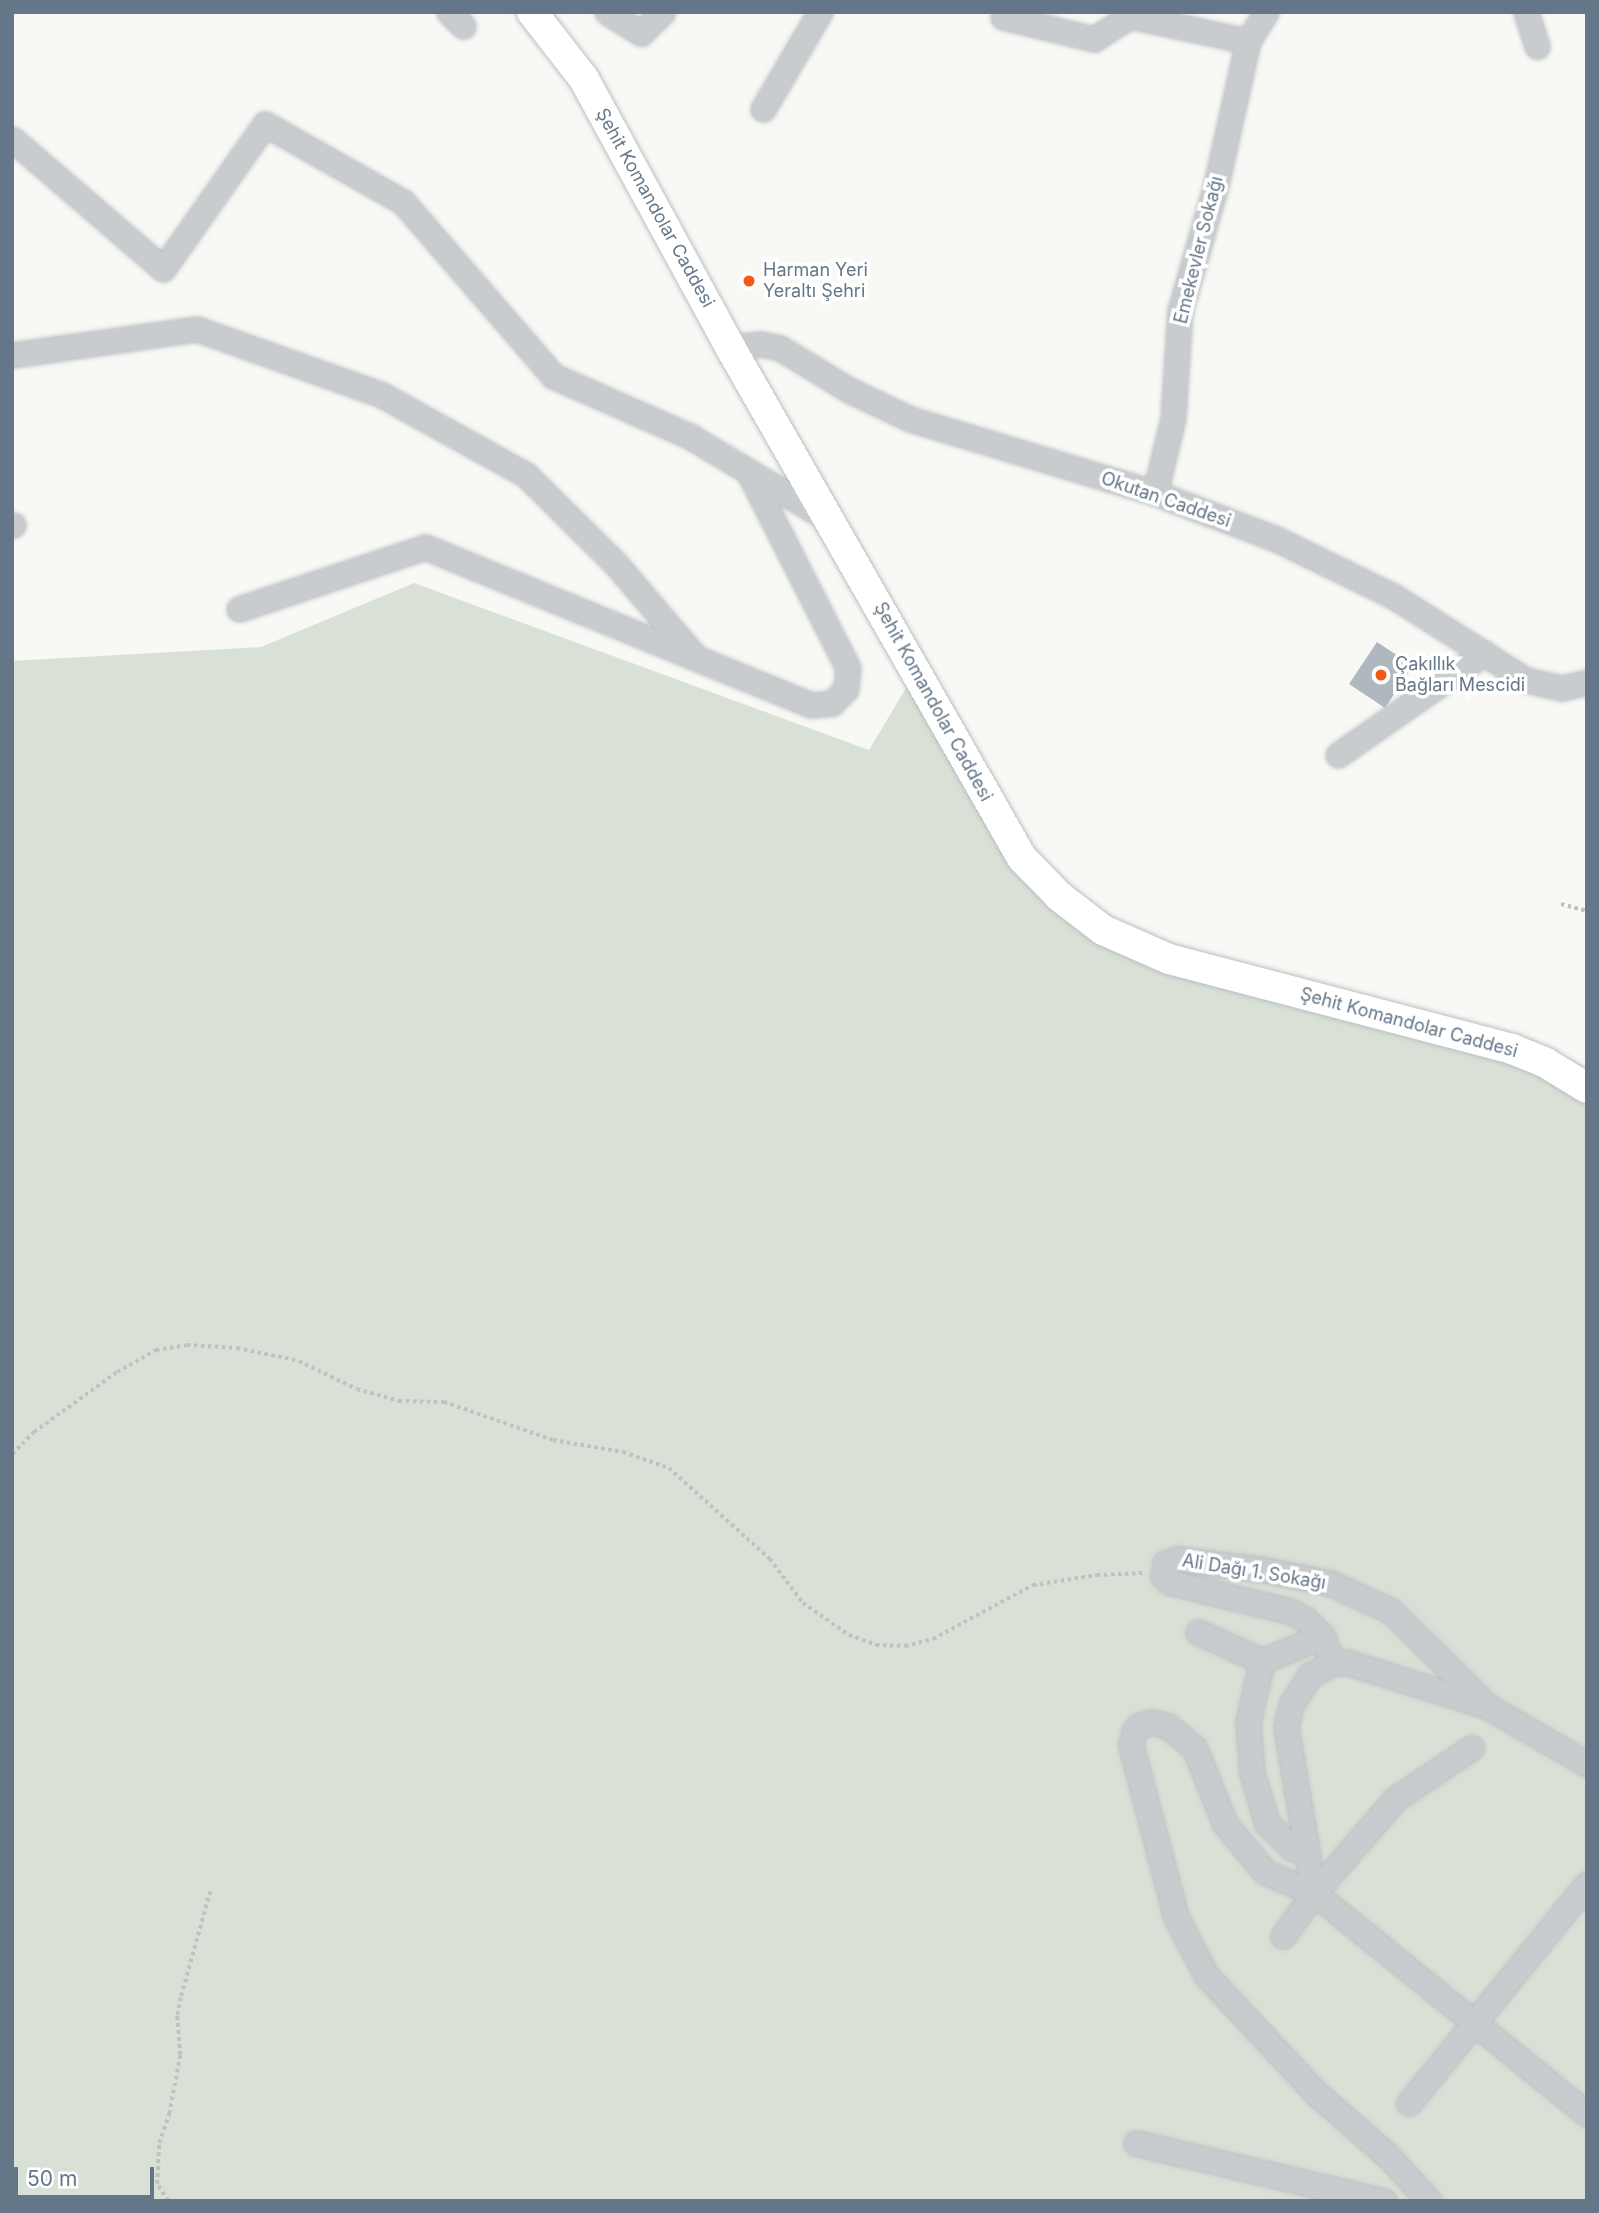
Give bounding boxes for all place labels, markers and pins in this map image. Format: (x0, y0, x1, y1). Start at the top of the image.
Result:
place label: Harman Yeri Yeraltı Şehri (763, 260, 868, 302)
marker: Harman Yeri Yeraltı Şehri (741, 273, 757, 289)
place label: Çakıllık Bağları Mescidi (1395, 654, 1525, 696)
marker: Çakıllık Bağları Mescidi (1373, 667, 1389, 683)

